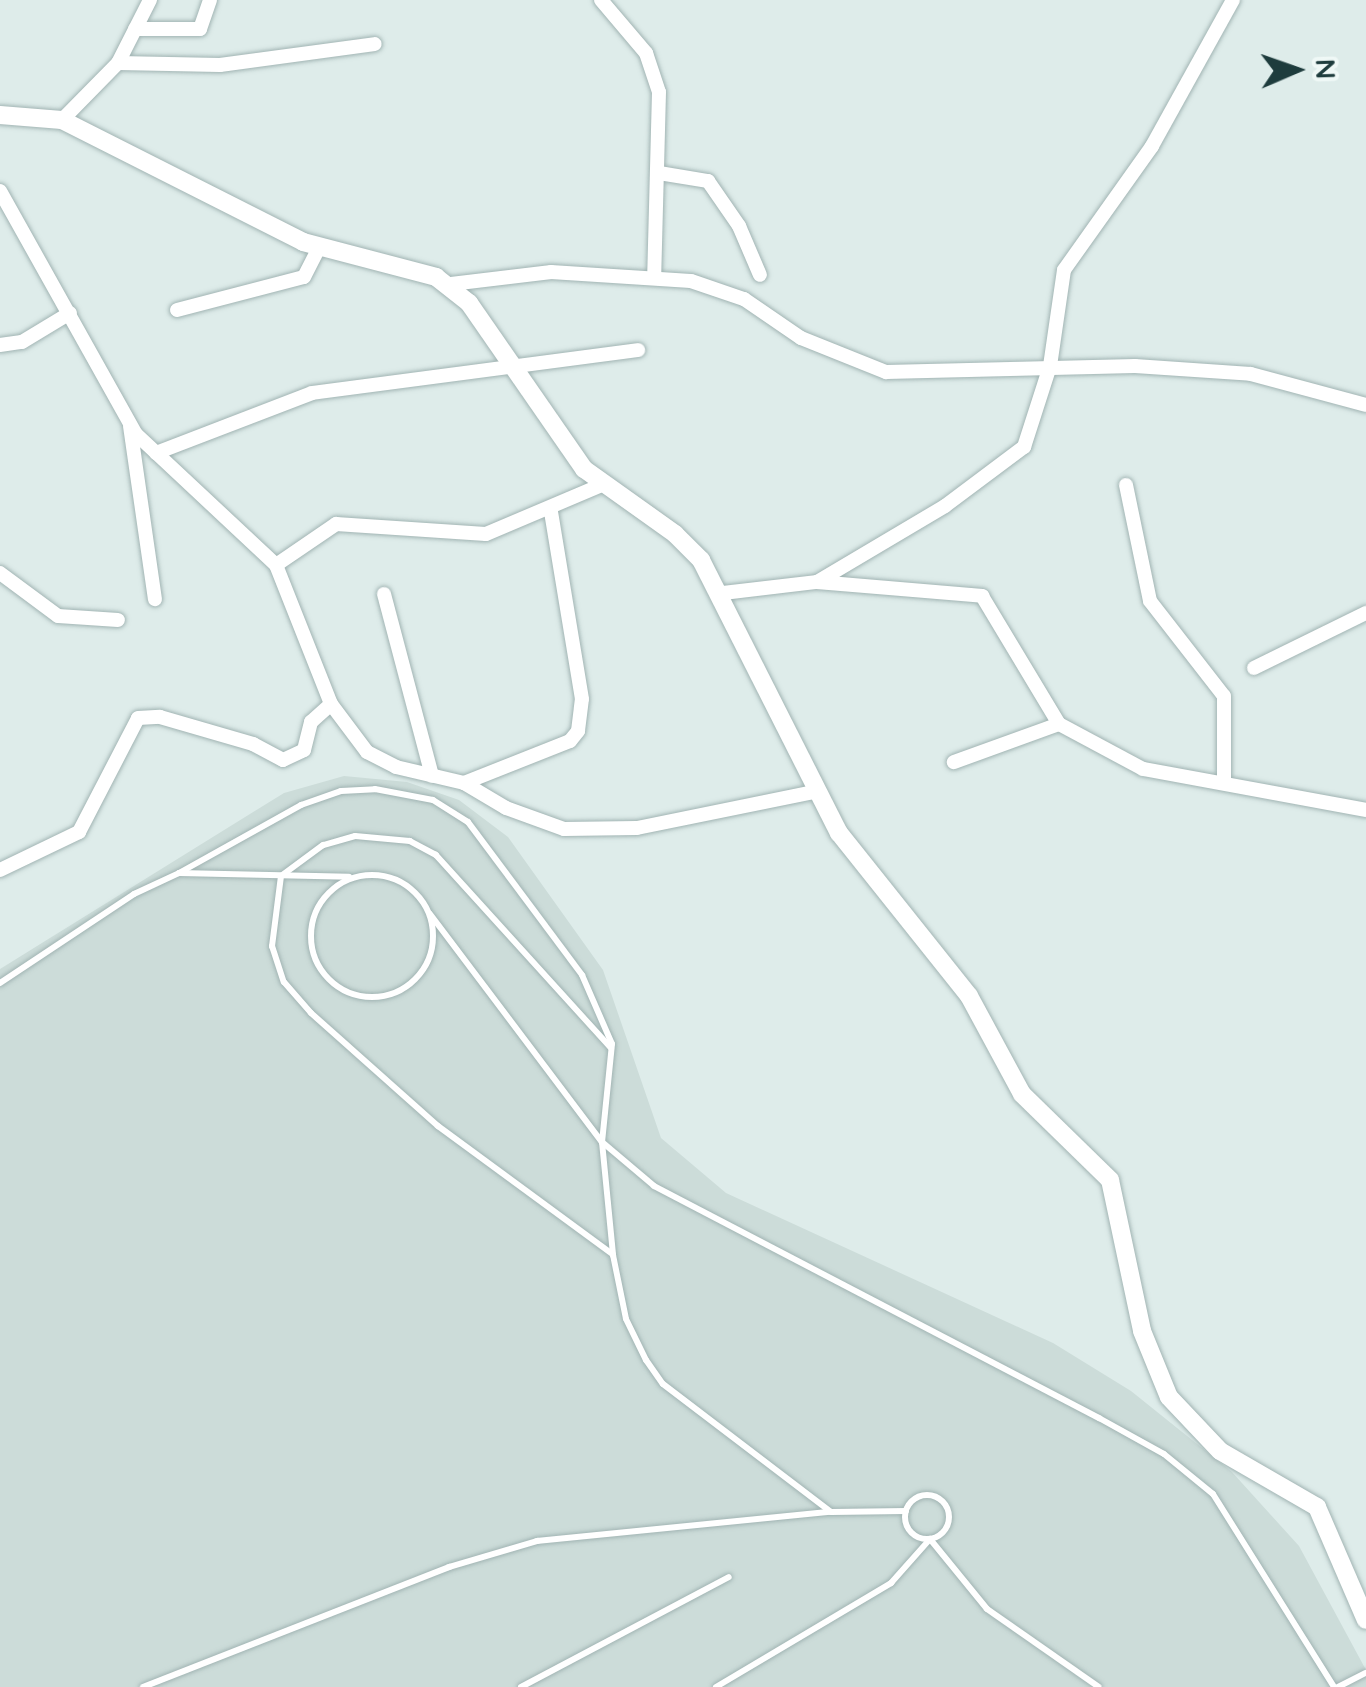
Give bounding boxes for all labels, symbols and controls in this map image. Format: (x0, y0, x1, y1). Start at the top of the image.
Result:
north arrow (1246, 20, 1346, 120)
text: N (1309, 58, 1344, 80)

